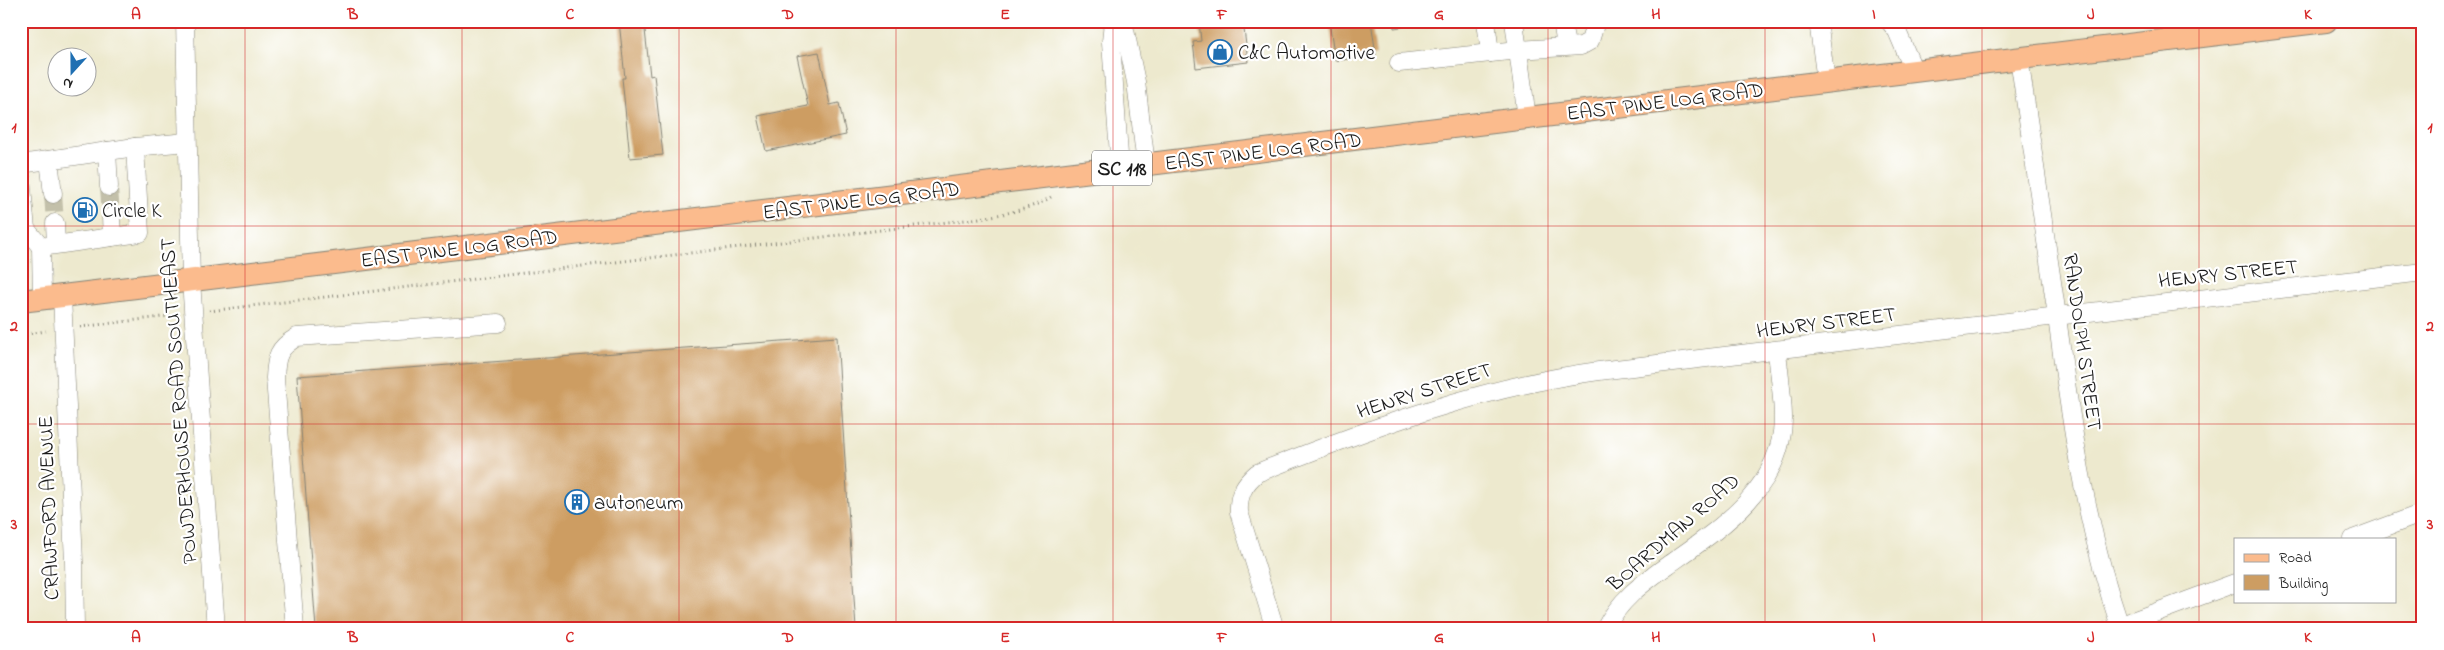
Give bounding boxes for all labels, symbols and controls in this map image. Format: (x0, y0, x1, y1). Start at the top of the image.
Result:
text: A (131, 3, 141, 27)
text: B (347, 3, 359, 27)
text: C (566, 3, 575, 27)
text: D (781, 3, 794, 27)
text: E (1000, 3, 1010, 27)
text: F (1216, 3, 1228, 27)
text: G (1434, 3, 1444, 27)
text: H (1651, 3, 1661, 27)
text: I (1872, 3, 1876, 27)
text: J (2087, 3, 2095, 27)
text: K (2304, 3, 2313, 27)
shop icon: C&C Automotive (1207, 39, 1233, 65)
place label: C&C Automotive (1238, 39, 1376, 69)
north arrow (48, 48, 98, 98)
text: N (60, 71, 76, 94)
street label: EAST PINE LOG ROAD (1565, 76, 1766, 130)
text: 1 (11, 116, 17, 140)
text: 1 (2427, 116, 2433, 140)
street label: EAST PINE LOG ROAD (1163, 126, 1364, 180)
road number: SC 118 (1092, 150, 1152, 186)
street label: EAST PINE LOG ROAD (761, 175, 962, 229)
fuel station icon: Circle K (72, 197, 98, 223)
place label: Circle K (102, 197, 162, 227)
street label: EAST PINE LOG ROAD (359, 223, 560, 277)
street label: POWDERHOUSE ROAD SOUTHEAST (154, 237, 206, 565)
street label: RANDOLPH STREET (2054, 252, 2108, 433)
street label: HENRY STREET (2157, 253, 2300, 297)
street label: HENRY STREET (1755, 301, 1898, 347)
text: 2 (9, 315, 18, 339)
text: 2 (2425, 315, 2434, 339)
street label: HENRY STREET (1353, 356, 1496, 428)
street label: CRAWFORD AVENUE (32, 415, 68, 601)
street label: BOARDMAN ROAD (1601, 467, 1747, 600)
building icon: autoneum (564, 489, 590, 515)
place label: autoneum (594, 489, 683, 519)
text: 3 (10, 513, 18, 537)
text: 3 (2426, 513, 2434, 537)
legend (2234, 538, 2396, 602)
text: Road (2279, 547, 2312, 569)
text: Building (2278, 573, 2328, 596)
text: A (131, 626, 141, 650)
text: B (347, 626, 359, 650)
text: C (566, 626, 575, 650)
text: D (781, 626, 794, 650)
text: E (1000, 626, 1010, 650)
text: F (1216, 626, 1228, 650)
text: G (1434, 626, 1444, 650)
text: H (1651, 626, 1661, 650)
text: I (1872, 626, 1876, 650)
text: J (2087, 626, 2095, 650)
text: K (2304, 626, 2313, 650)

